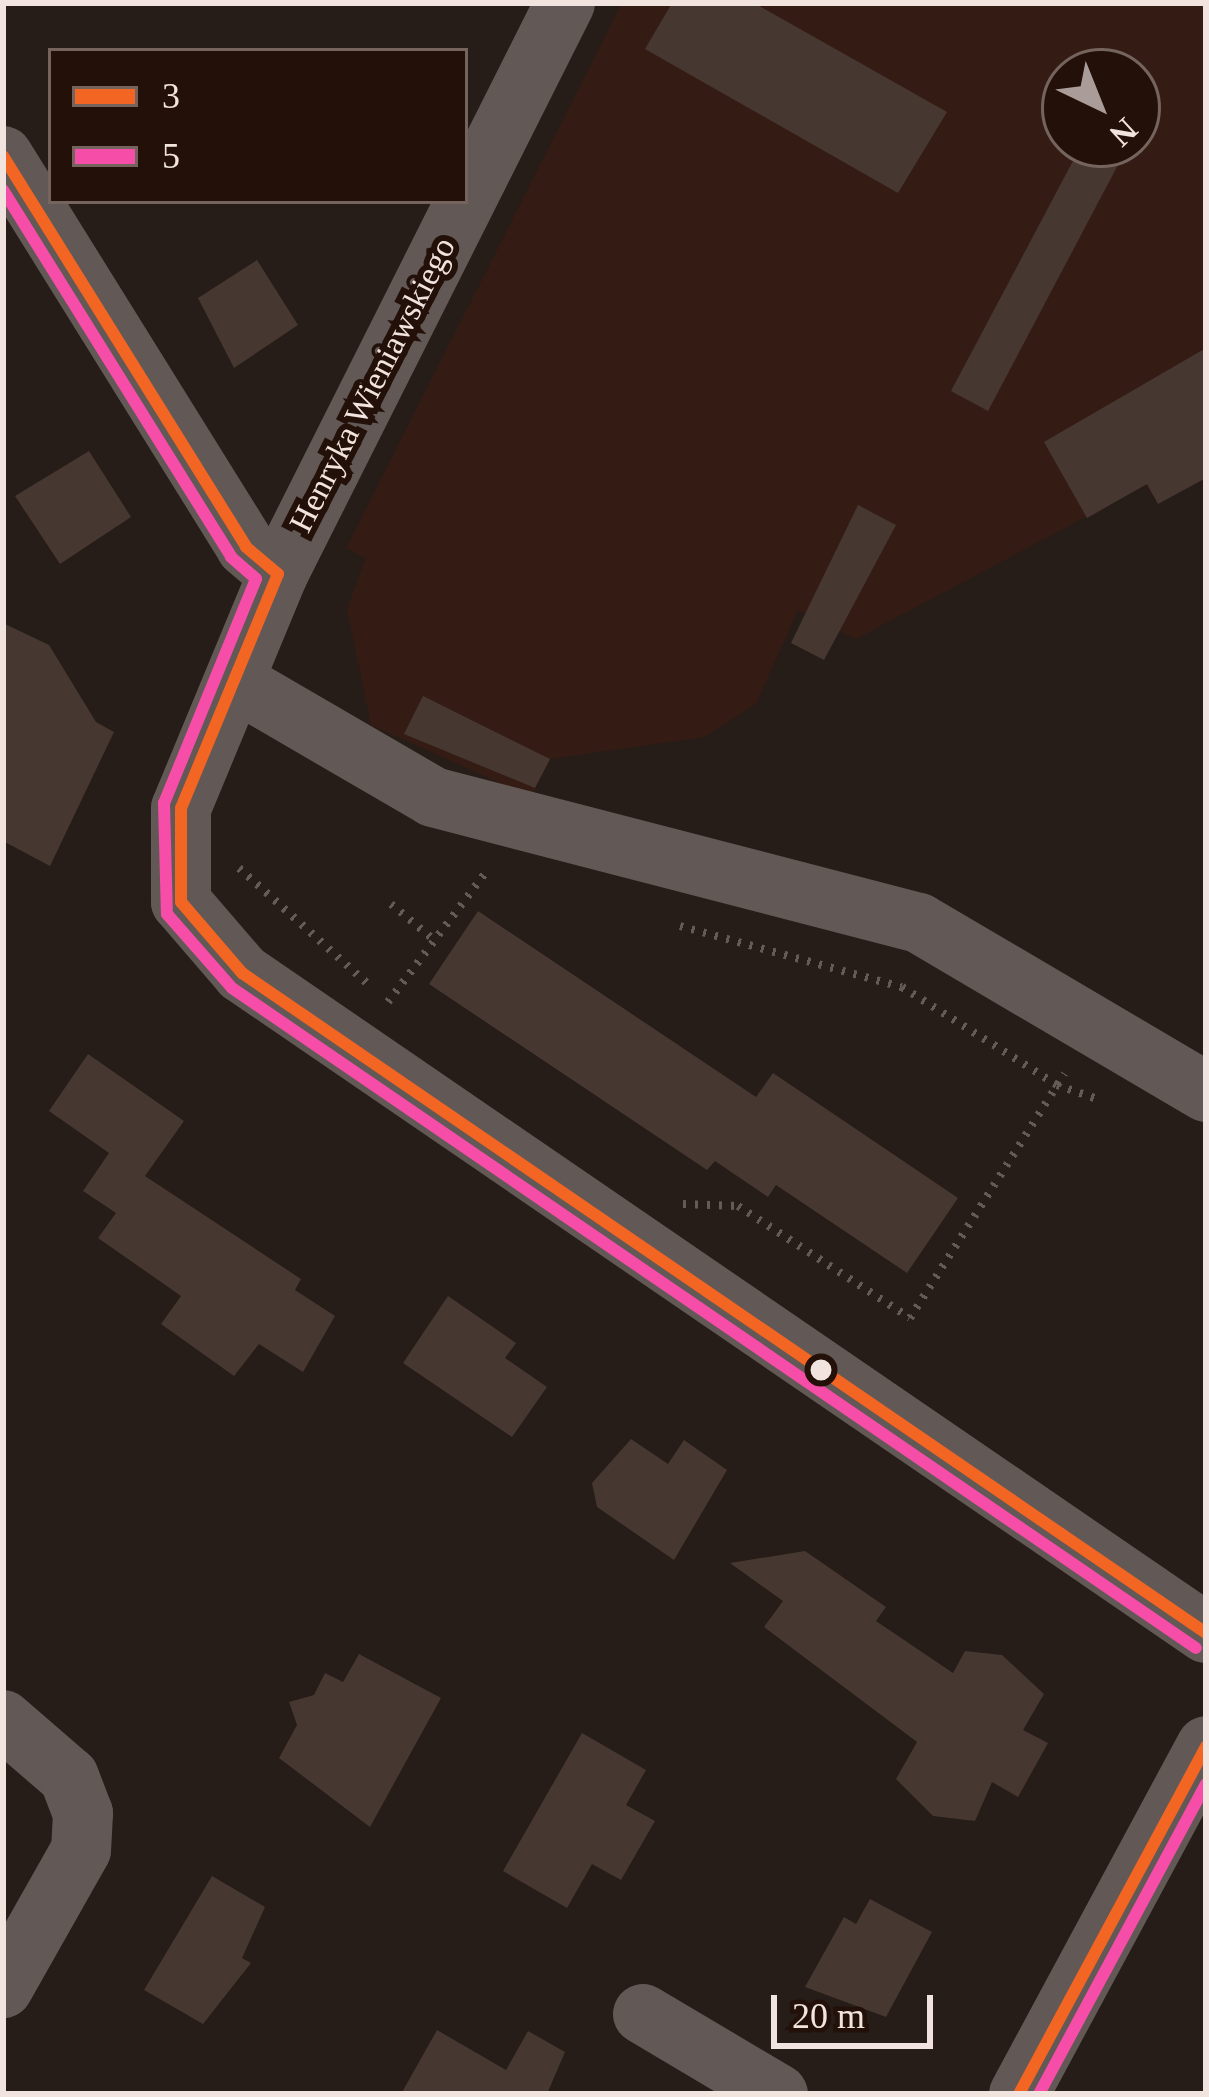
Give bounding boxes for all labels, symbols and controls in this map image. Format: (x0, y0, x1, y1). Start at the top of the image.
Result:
legend (48, 48, 468, 204)
north arrow (1041, 48, 1161, 168)
text: 3 (162, 76, 180, 116)
text: N (1103, 111, 1145, 153)
text: 5 (162, 136, 180, 176)
street label: Henryka Wieniawskiego (281, 231, 465, 539)
unlabelled marker (810, 1359, 832, 1381)
scale bar (777, 1971, 939, 2045)
text: 20 m (792, 1996, 865, 2036)

